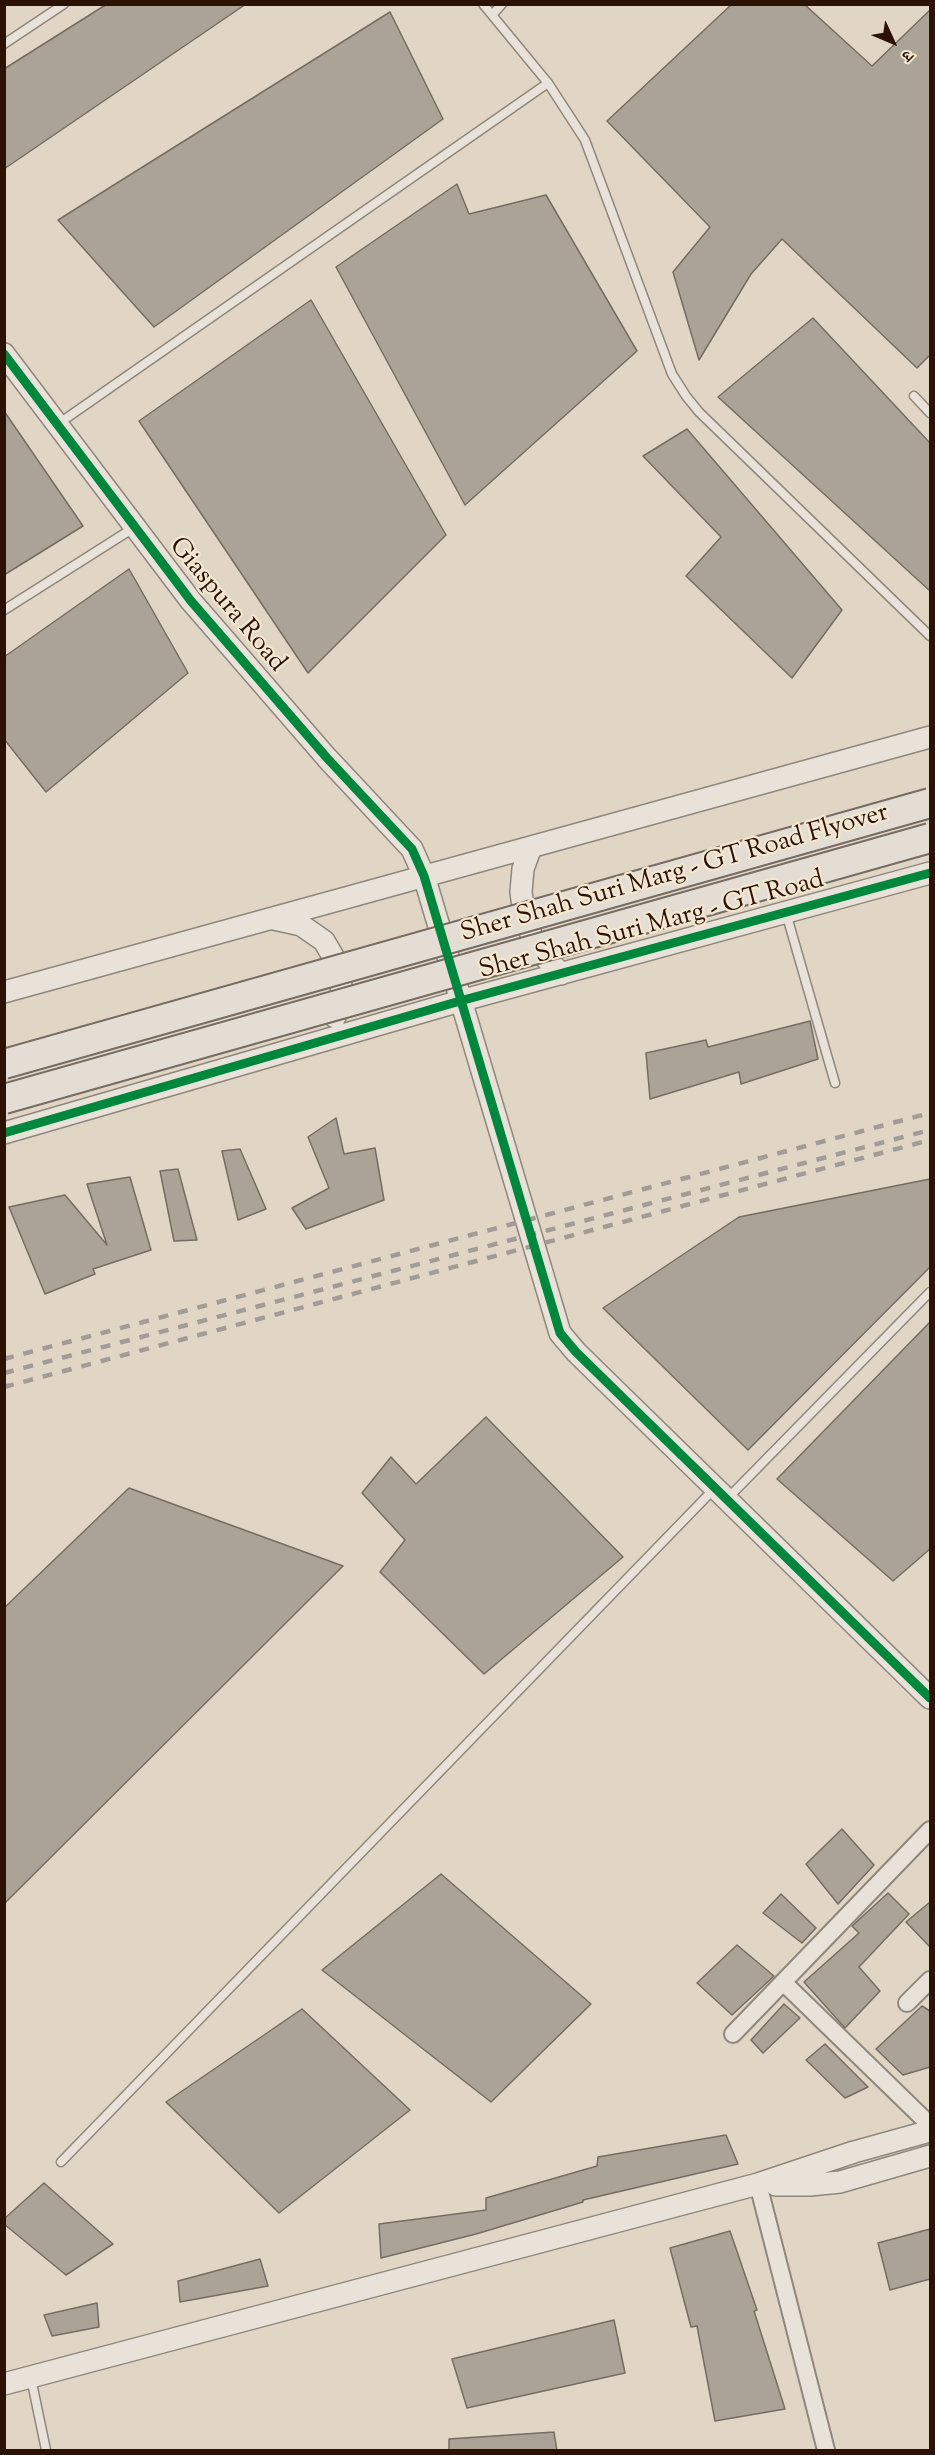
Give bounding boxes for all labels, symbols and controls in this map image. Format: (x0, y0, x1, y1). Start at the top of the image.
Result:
north arrow (863, 12, 923, 72)
text: उ (895, 44, 917, 66)
street label: Giaspura Road (161, 532, 291, 680)
street label: Sher Shah Suri Marg - GT Road Flyover (458, 799, 892, 951)
street label: Sher Shah Suri Marg - GT Road (476, 866, 828, 988)

